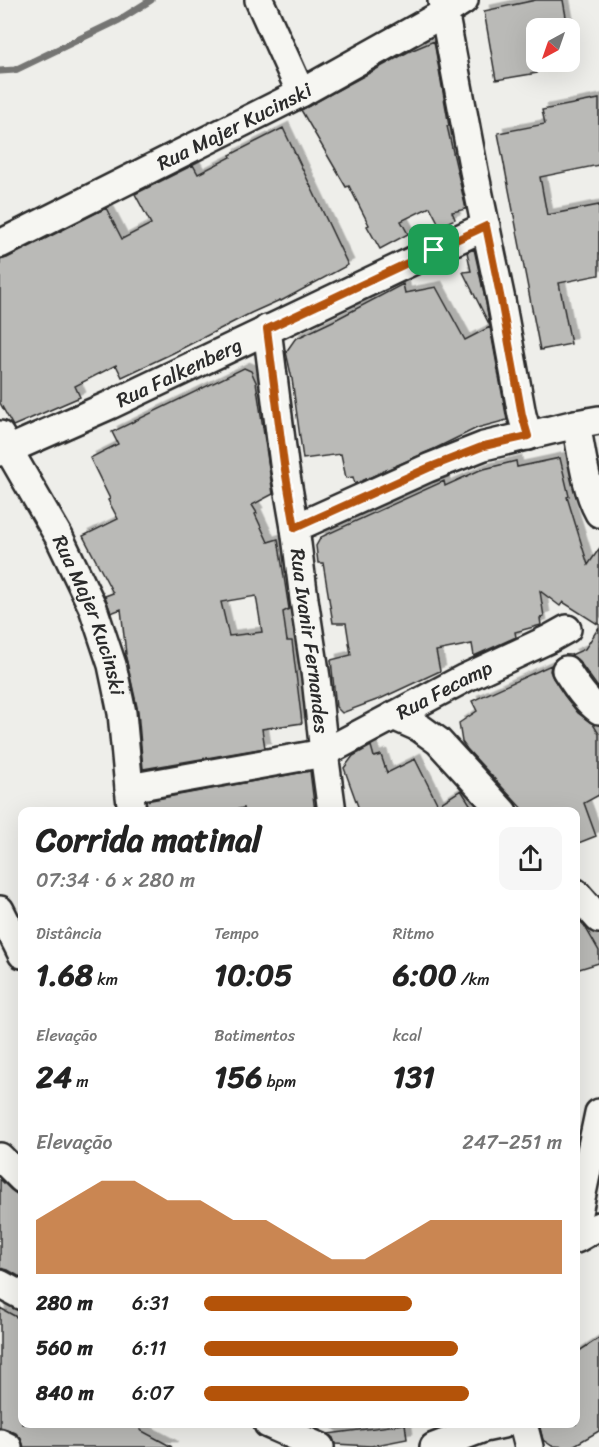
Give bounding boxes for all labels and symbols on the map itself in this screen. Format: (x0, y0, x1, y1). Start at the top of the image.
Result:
north arrow (526, 18, 580, 72)
street label: Rua Majer Kucinski (150, 72, 320, 180)
pin (408, 224, 459, 275)
street label: Rua Falkenberg (110, 327, 248, 417)
street label: Rua Majer Kucinski (43, 529, 136, 700)
street label: Rua Ivanir Fernandes (280, 547, 339, 736)
street label: Rua Fecamp (390, 650, 499, 729)

